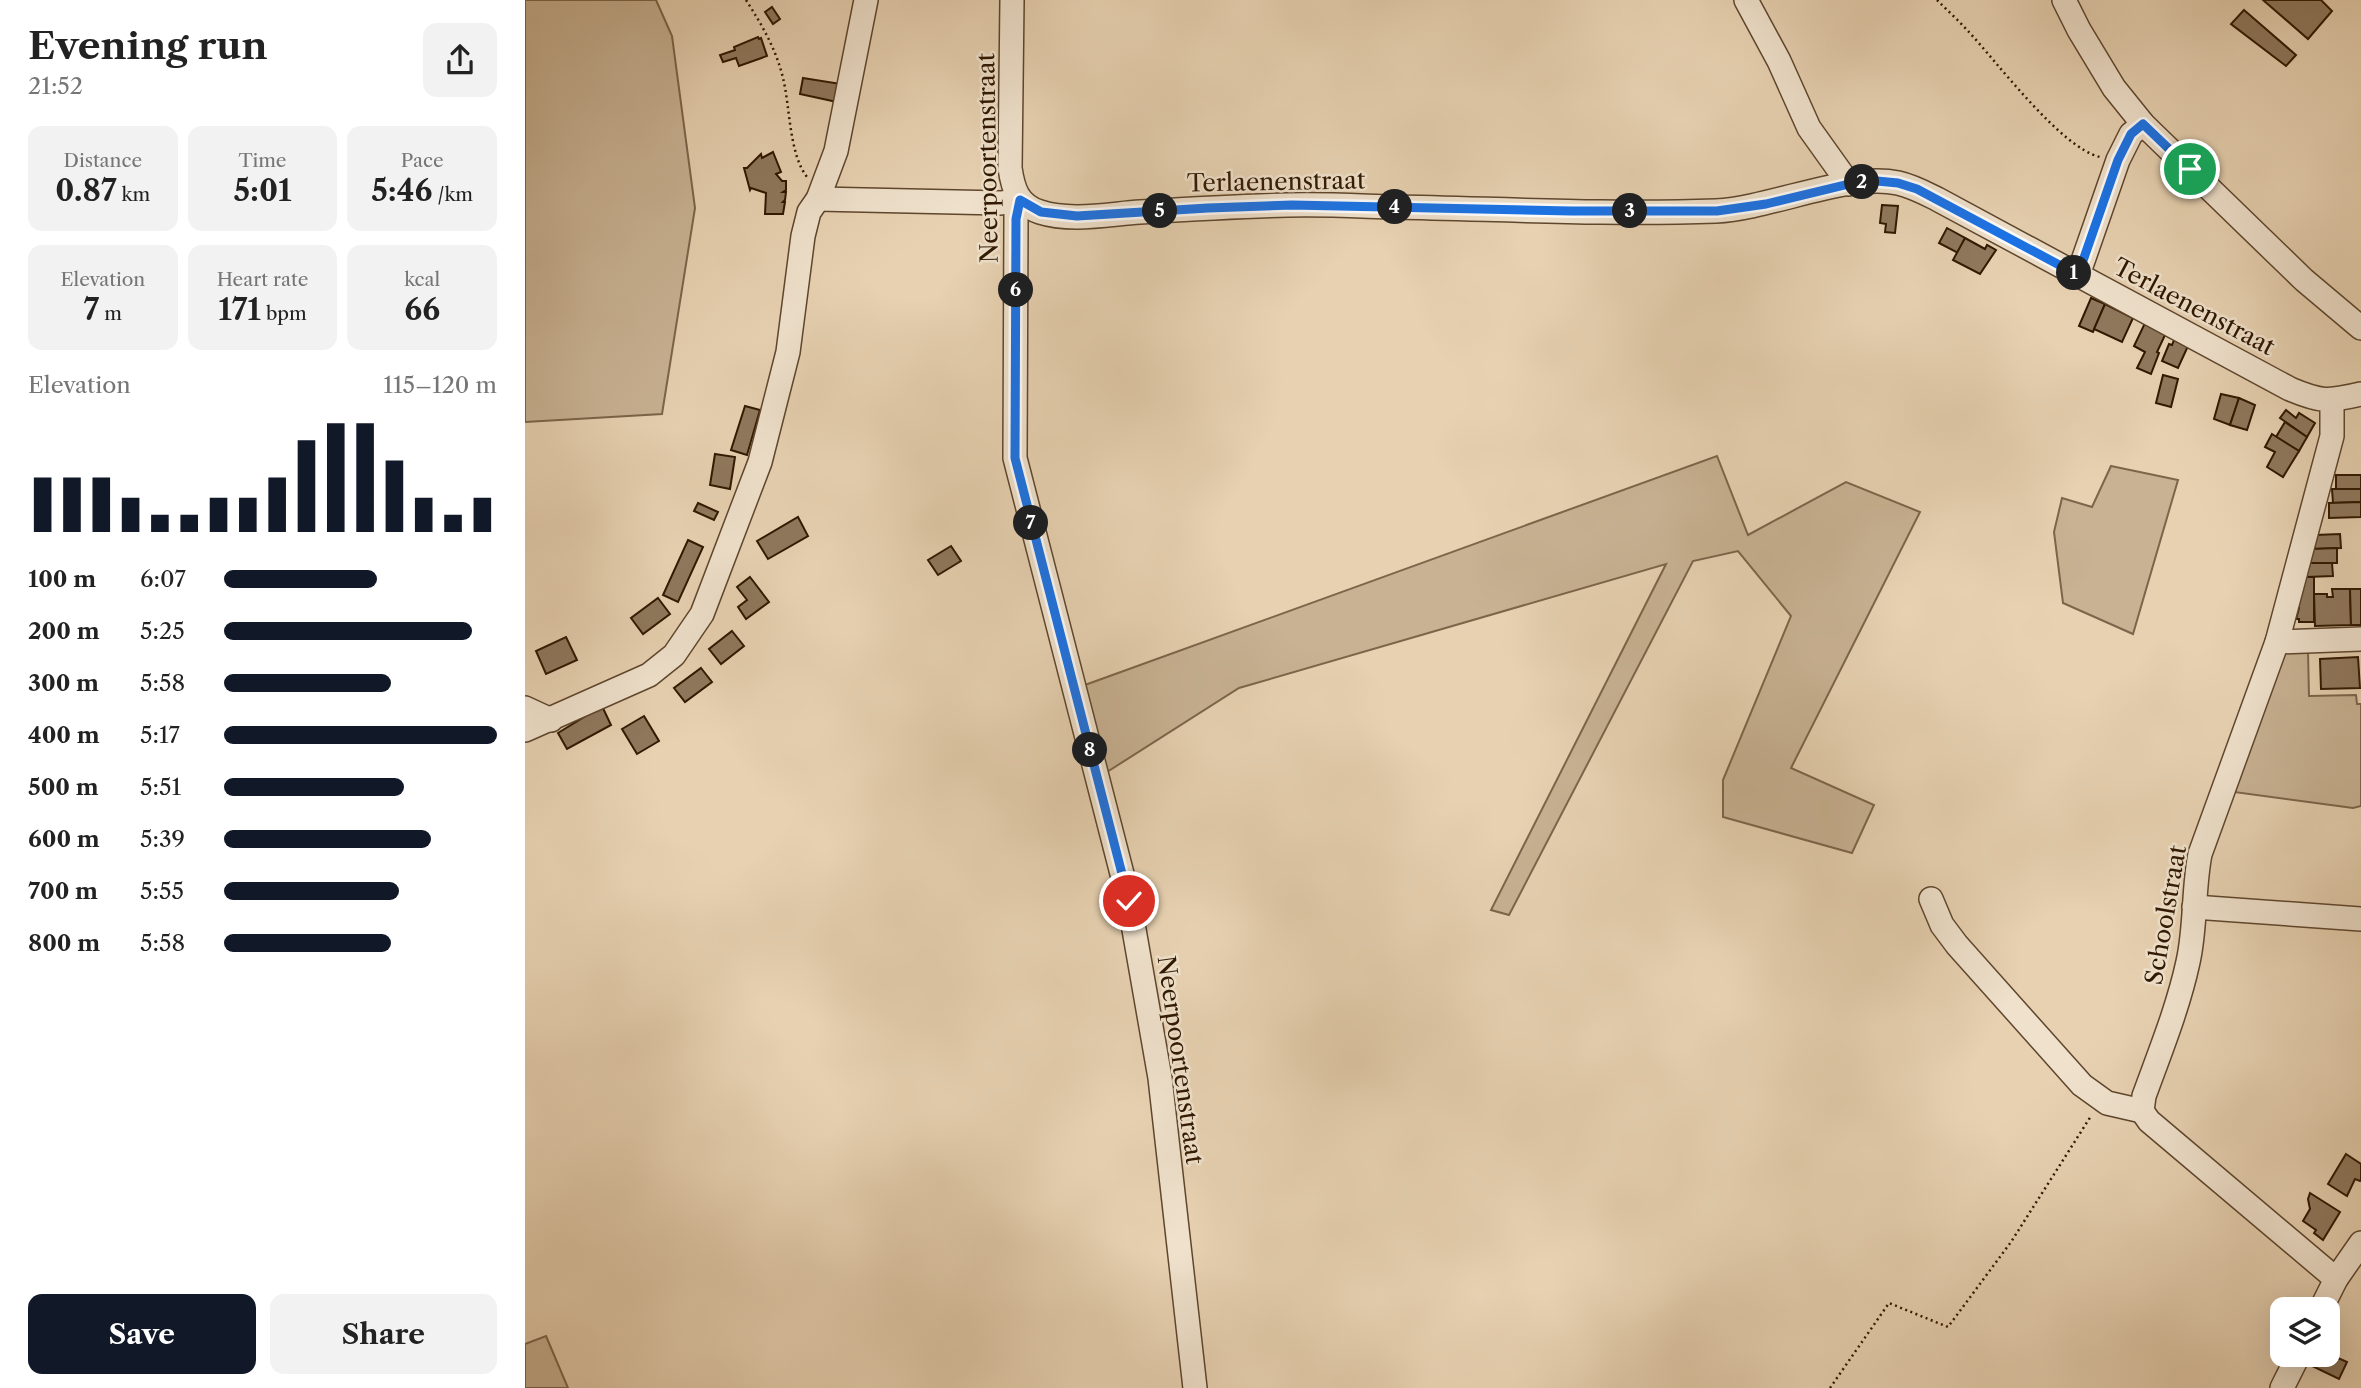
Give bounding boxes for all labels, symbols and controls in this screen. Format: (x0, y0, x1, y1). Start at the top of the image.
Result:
text: Evening run (28, 22, 268, 69)
button: share (423, 23, 497, 97)
street label: Neerpoortenstraat (971, 52, 1004, 263)
text: 21:52 (28, 72, 83, 100)
pin (2160, 139, 2220, 199)
text: Distance (64, 149, 142, 172)
text: Time (238, 149, 287, 172)
text: Pace (401, 149, 444, 172)
icon: arrive (2171, 150, 2209, 188)
pin: 2 (1845, 164, 1879, 200)
street label: Terlaenenstraat (1186, 165, 1366, 198)
text: 2 (1856, 170, 1867, 193)
text: 0.87 (55, 172, 117, 209)
text: 5:01 (233, 172, 292, 209)
text: 5:46 (371, 172, 432, 209)
text: km (117, 183, 150, 206)
text: /km (432, 183, 473, 206)
pin: 4 (1377, 190, 1413, 224)
pin: 5 (1143, 194, 1177, 228)
pin: 3 (1613, 194, 1647, 228)
text: 4 (1389, 195, 1400, 218)
text: 5 (1154, 199, 1165, 222)
text: 3 (1624, 199, 1635, 222)
street label: Terlaenenstraat (2109, 252, 2280, 362)
pin: 1 (2057, 256, 2091, 290)
text: 1 (2069, 261, 2078, 284)
text: Elevation (60, 268, 145, 291)
text: Heart rate (217, 268, 308, 291)
text: kcal (404, 268, 440, 291)
pin: 6 (999, 272, 1033, 308)
text: 6 (1010, 278, 1021, 301)
text: 7 (84, 291, 99, 328)
text: 171 (218, 291, 261, 328)
text: 66 (404, 291, 440, 328)
text: m (99, 302, 122, 325)
text: bpm (261, 302, 307, 325)
text: Elevation (28, 371, 131, 399)
text: 115–120 m (383, 371, 497, 399)
pin: 7 (1014, 505, 1049, 540)
text: 7 (1026, 511, 1035, 534)
text: 100 m (28, 565, 96, 593)
text: 6:07 (140, 565, 186, 593)
text: 200 m (28, 617, 100, 645)
text: 5:25 (140, 617, 185, 645)
text: 300 m (28, 669, 99, 697)
text: 5:58 (140, 669, 185, 697)
text: 400 m (28, 721, 100, 749)
text: 5:17 (140, 721, 180, 749)
pin: 8 (1073, 732, 1107, 768)
text: 8 (1084, 738, 1095, 761)
text: 500 m (28, 773, 99, 801)
text: 5:51 (140, 773, 181, 801)
text: 600 m (28, 825, 100, 853)
text: 5:39 (140, 825, 185, 853)
street label: Schoolstraat (2139, 842, 2192, 987)
pin (1099, 871, 1159, 931)
text: 700 m (28, 877, 98, 905)
text: 5:55 (140, 877, 184, 905)
icon: check (1110, 882, 1148, 920)
text: 800 m (28, 929, 100, 957)
text: 5:58 (140, 929, 185, 957)
street label: Neerpoortenstraat (1152, 954, 1210, 1166)
button: Save (28, 1294, 256, 1374)
button: Share (270, 1294, 497, 1374)
map controls (2270, 1297, 2340, 1367)
button: layers (2270, 1297, 2340, 1367)

